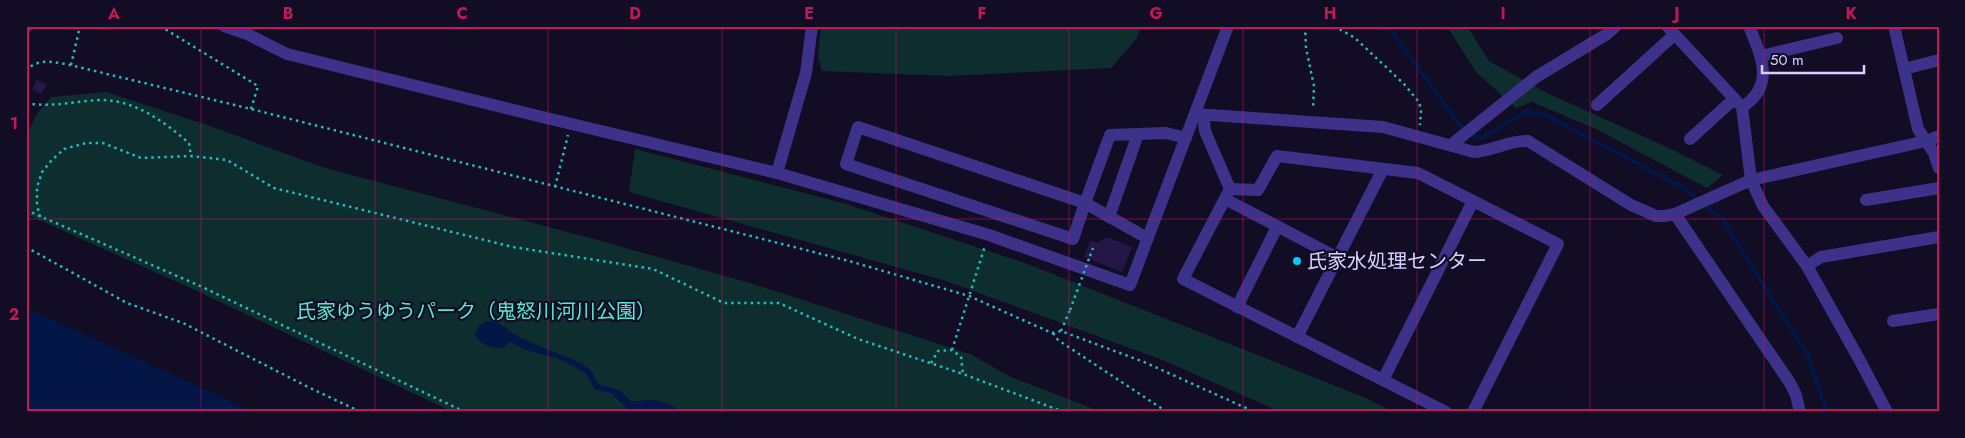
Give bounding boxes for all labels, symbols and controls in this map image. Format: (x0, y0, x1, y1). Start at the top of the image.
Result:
text: A (107, 2, 120, 25)
text: B (283, 2, 293, 25)
text: C (456, 2, 468, 25)
text: D (629, 2, 641, 25)
text: E (804, 2, 814, 25)
text: F (978, 2, 986, 25)
text: G (1149, 2, 1163, 25)
text: H (1324, 2, 1336, 25)
text: I (1500, 2, 1506, 25)
text: J (1671, 2, 1680, 25)
text: K (1845, 2, 1857, 25)
scale bar (1762, 42, 1865, 74)
text: 50 m (1770, 49, 1804, 71)
text: 1 (10, 112, 18, 135)
place label: 氏家水処理センター (1307, 247, 1487, 276)
marker: 氏家水処理センター (1291, 255, 1303, 267)
park label: 氏家ゆうゆうパーク（鬼怒川河川公園） (296, 297, 656, 326)
text: 2 (9, 303, 19, 326)

